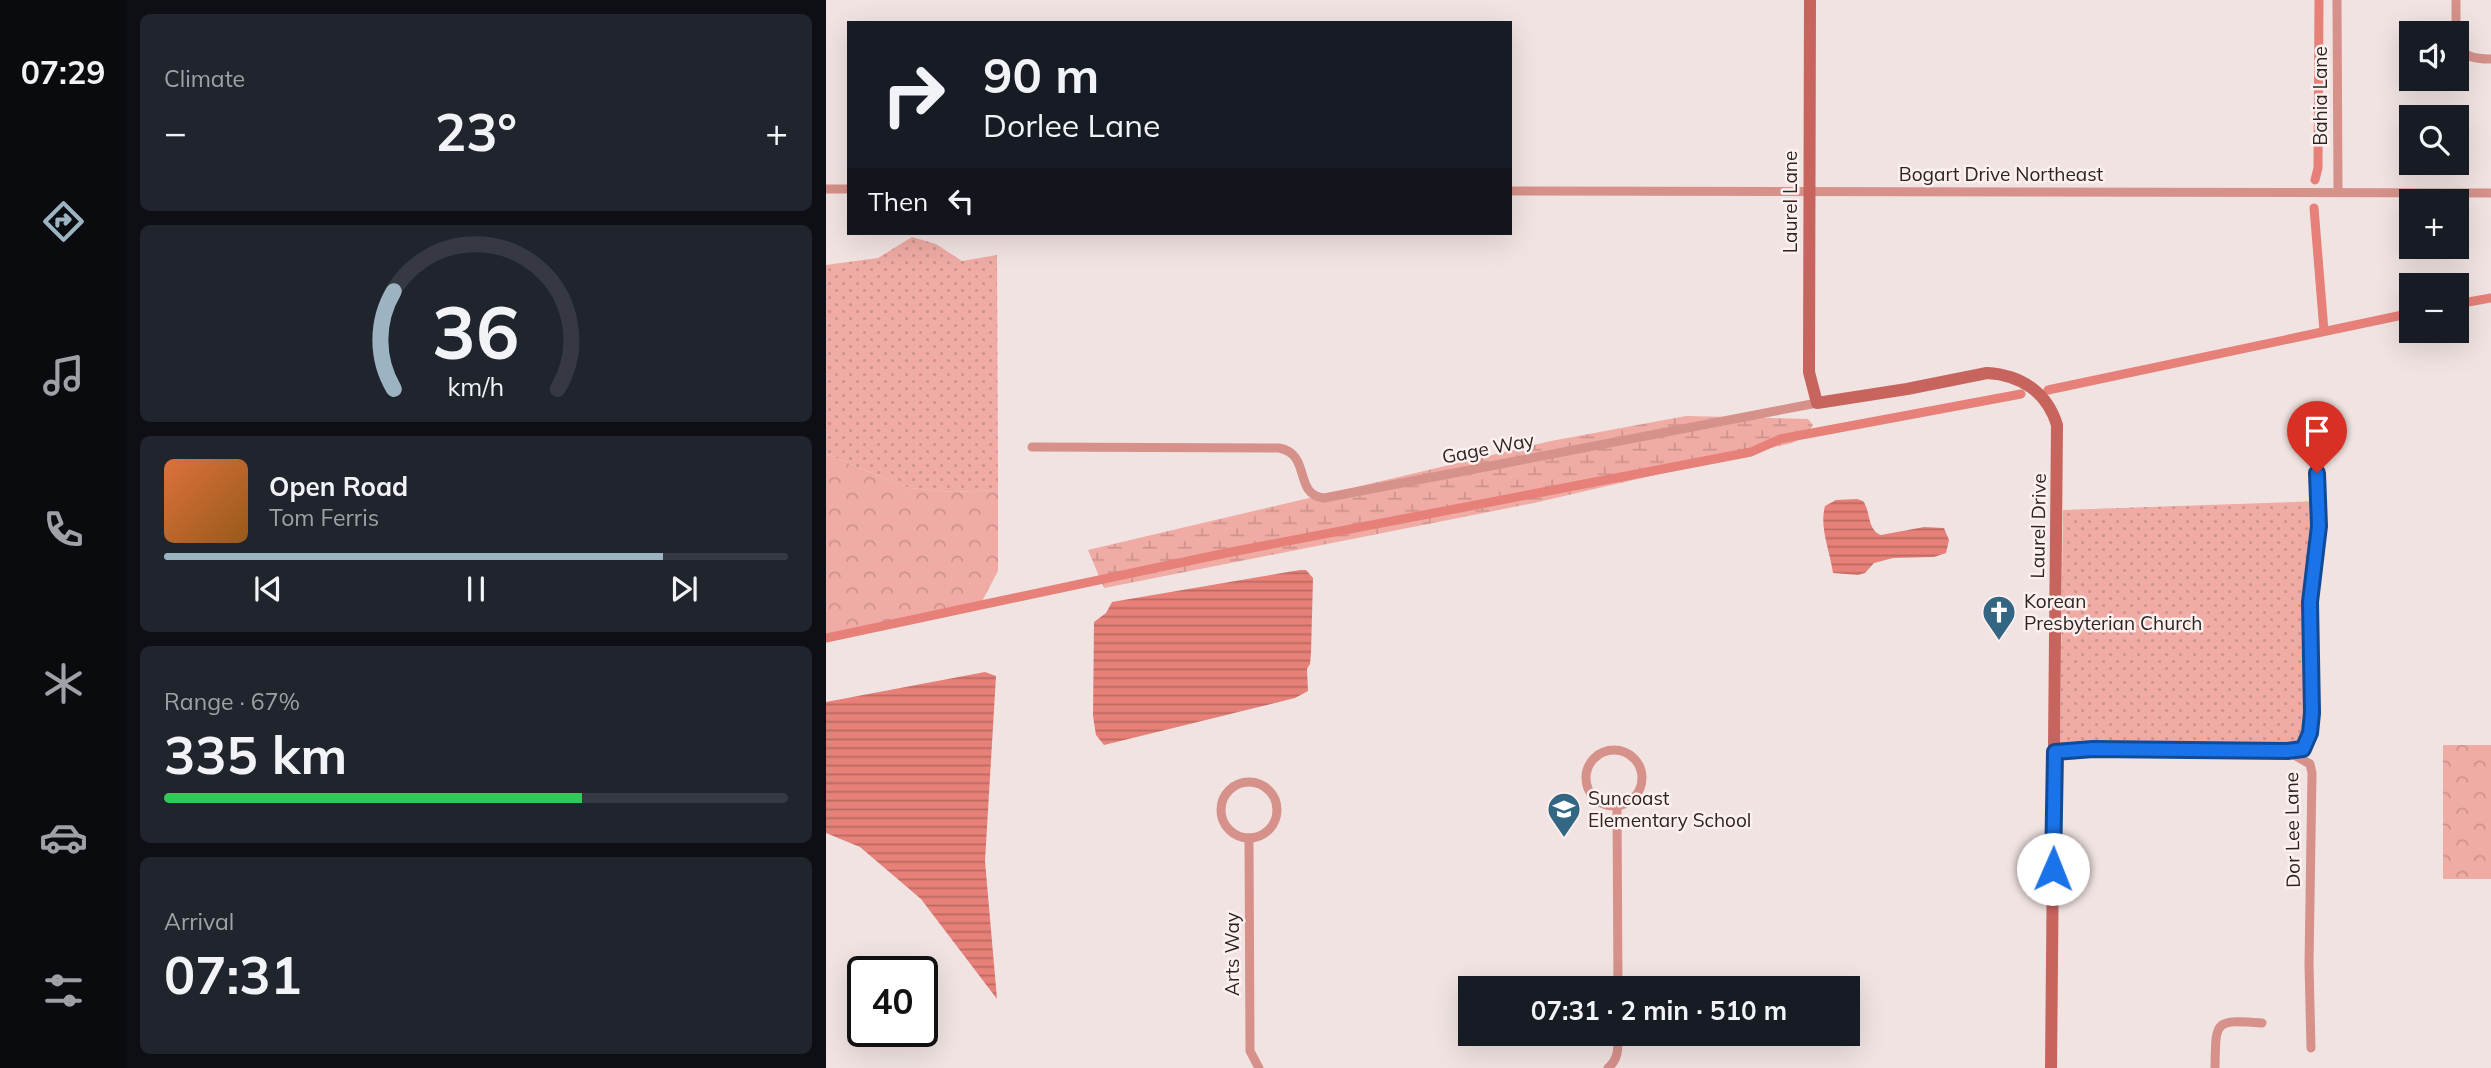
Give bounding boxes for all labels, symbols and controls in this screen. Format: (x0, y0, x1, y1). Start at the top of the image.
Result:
map controls (2399, 21, 2469, 343)
button: sound (2399, 21, 2469, 91)
text: 90 m (983, 44, 1099, 105)
street label: Bahia Lane (2308, 46, 2332, 146)
icon: right (868, 49, 959, 140)
text: 07:29 (21, 52, 105, 92)
text: Climate (164, 64, 245, 93)
text: 23° (435, 99, 517, 164)
text: Dorlee Lane (983, 105, 1160, 145)
button: search (2399, 105, 2469, 175)
text: − (164, 108, 187, 156)
text: + (765, 108, 788, 156)
street label: Laurel Lane (1778, 151, 1802, 253)
street label: Bogart Drive Northeast (1899, 162, 2104, 186)
icon: left (942, 182, 980, 220)
text: Then (868, 185, 928, 218)
button: + (2399, 189, 2469, 259)
icon: directions (39, 197, 88, 246)
button: − (2399, 273, 2469, 343)
text: 36 (432, 287, 520, 378)
icon: music (39, 351, 88, 400)
text: km/h (448, 371, 504, 402)
pin (2287, 401, 2347, 473)
icon: arrive (2298, 412, 2336, 450)
street label: Gage Way (1440, 427, 1536, 469)
text: Open Road (269, 470, 408, 503)
street label: Laurel Drive (2025, 473, 2051, 579)
text: Tom Ferris (269, 503, 379, 532)
icon: phone (39, 505, 88, 554)
icon: previous (249, 570, 287, 608)
icon: pause (457, 570, 495, 608)
icon: next (665, 570, 703, 608)
place label: Korean Presbyterian Church (2024, 589, 2202, 635)
church icon: Korean Presbyterian Church (1980, 593, 2018, 642)
icon: climate (39, 659, 88, 708)
text: Range · 67% (164, 687, 300, 716)
text: 335 km (164, 722, 347, 787)
street label: Dor Lee Lane (2279, 772, 2305, 888)
place label: Suncoast Elementary School (1588, 786, 1751, 832)
school or university icon: Suncoast Elementary School (1545, 790, 1583, 839)
icon: car (39, 813, 88, 862)
position arrow (2016, 832, 2090, 906)
text: Arrival (164, 907, 234, 936)
street label: Arts Way (1220, 912, 1244, 996)
text: 07:31 (164, 942, 302, 1007)
speed limit sign: 40 (847, 956, 938, 1047)
icon: filters (39, 966, 88, 1015)
text: 07:31 · 2 min · 510 m (1531, 994, 1787, 1027)

